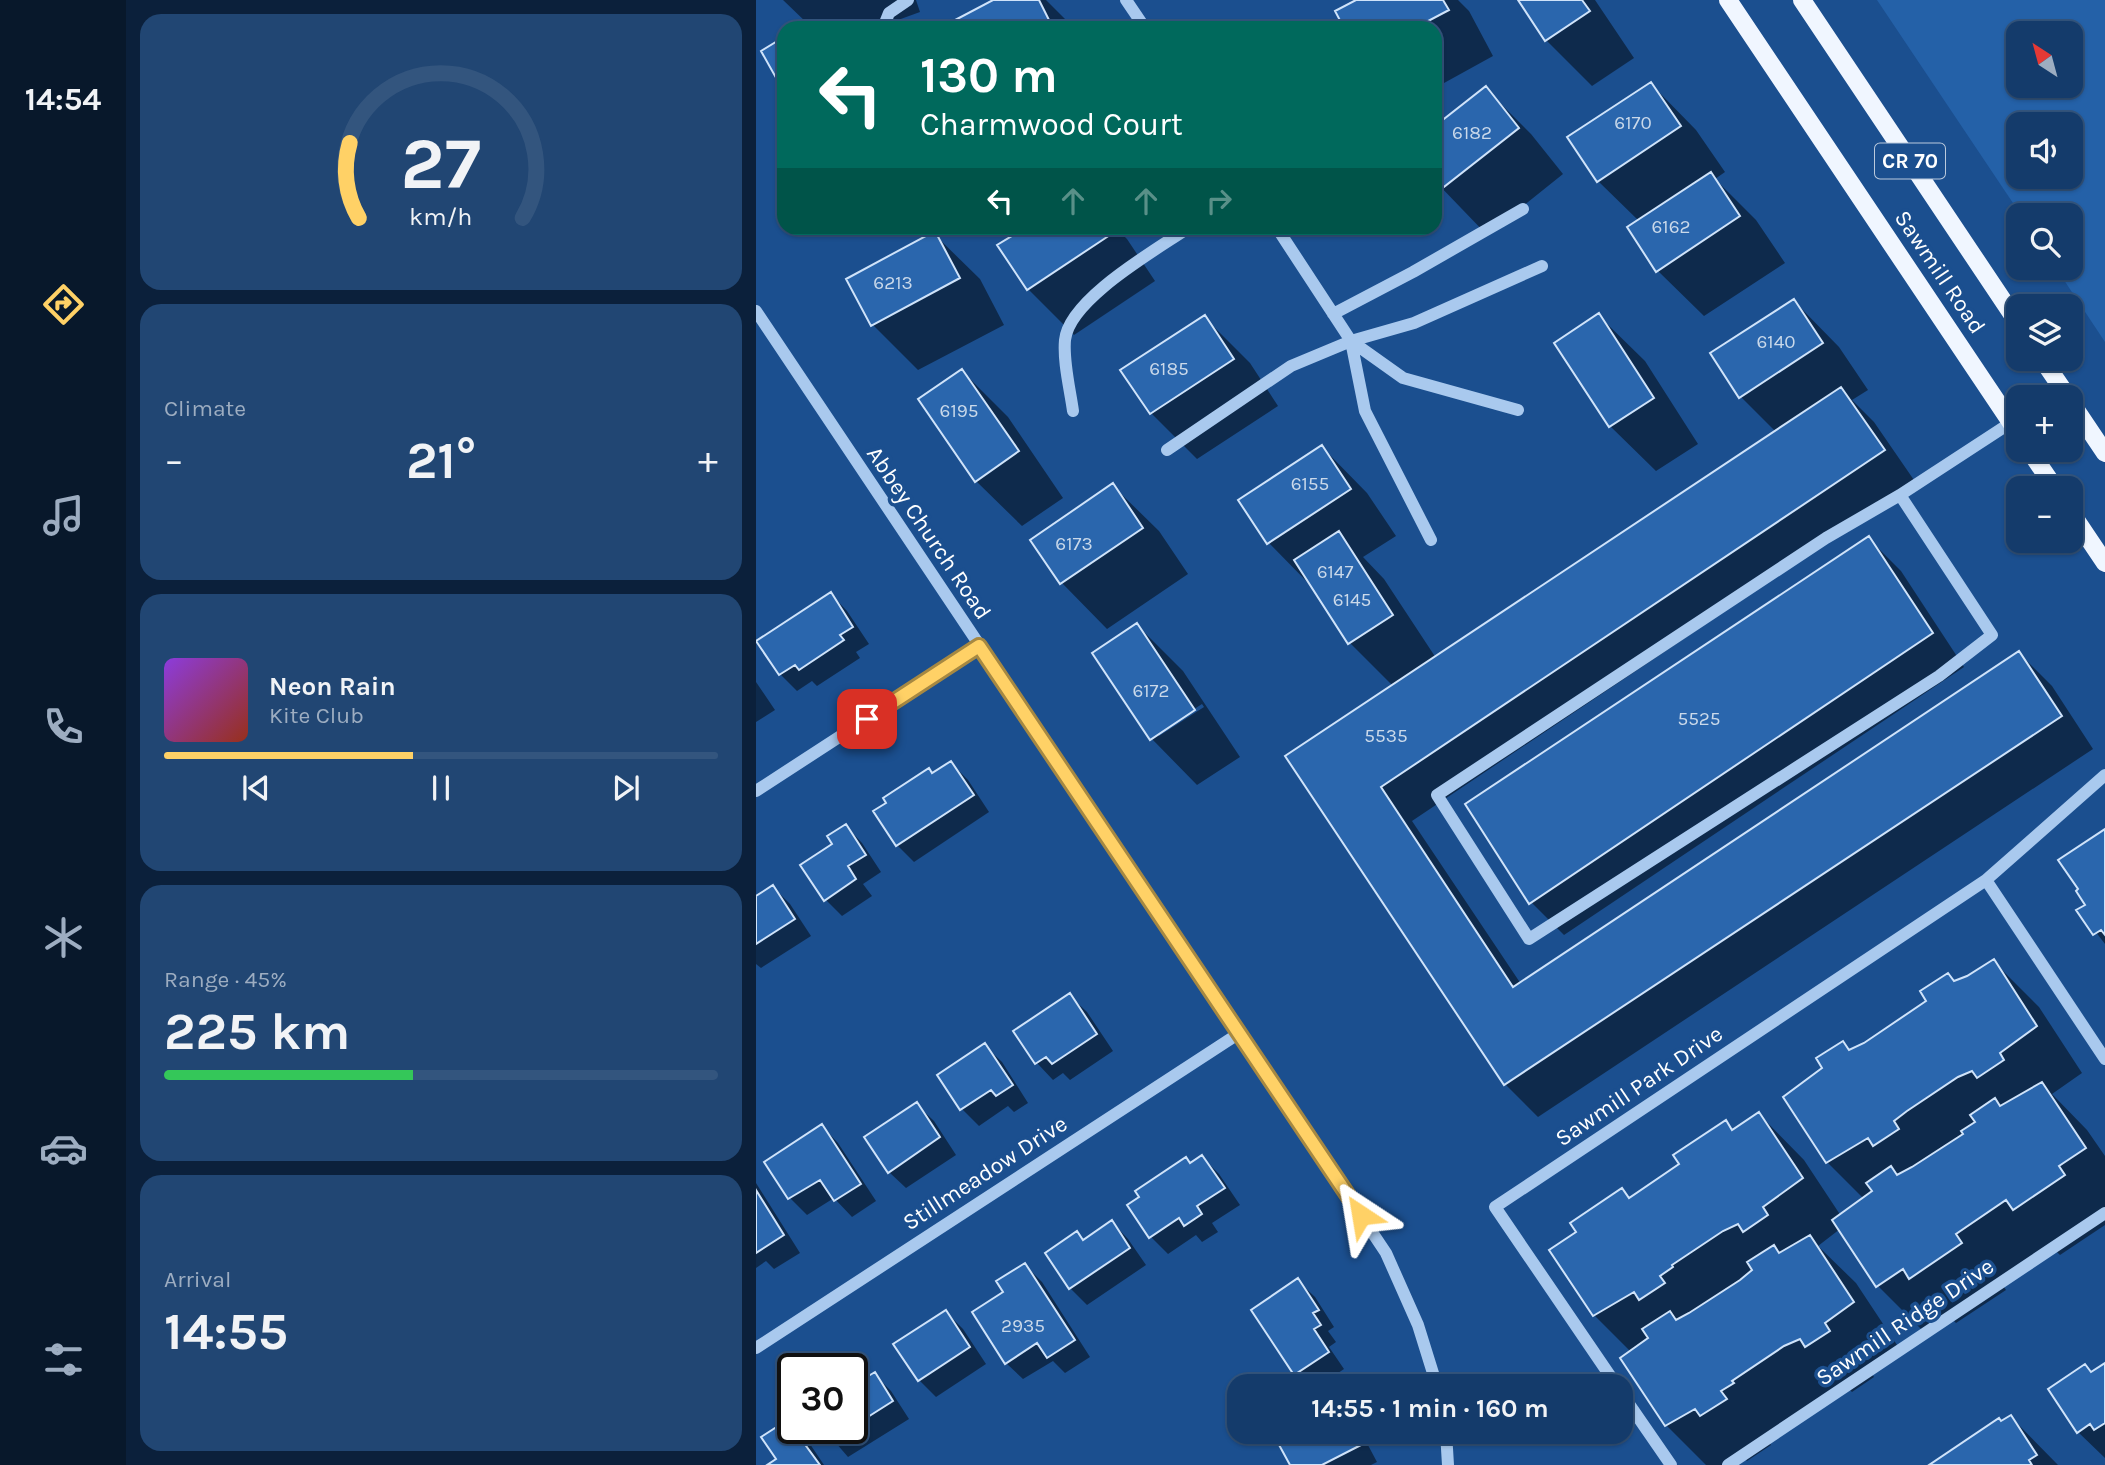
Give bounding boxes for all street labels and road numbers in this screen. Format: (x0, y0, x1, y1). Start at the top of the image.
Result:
road number: CR 70 (1875, 144, 1945, 178)
street label: Sawmill Road (1889, 205, 1991, 339)
street label: Abbey Church Road (861, 441, 997, 625)
street label: Sawmill Park Drive (1550, 1020, 1728, 1152)
street label: Stillmeadow Drive (898, 1110, 1072, 1236)
street label: Sawmill Ridge Drive (1811, 1253, 1999, 1391)

